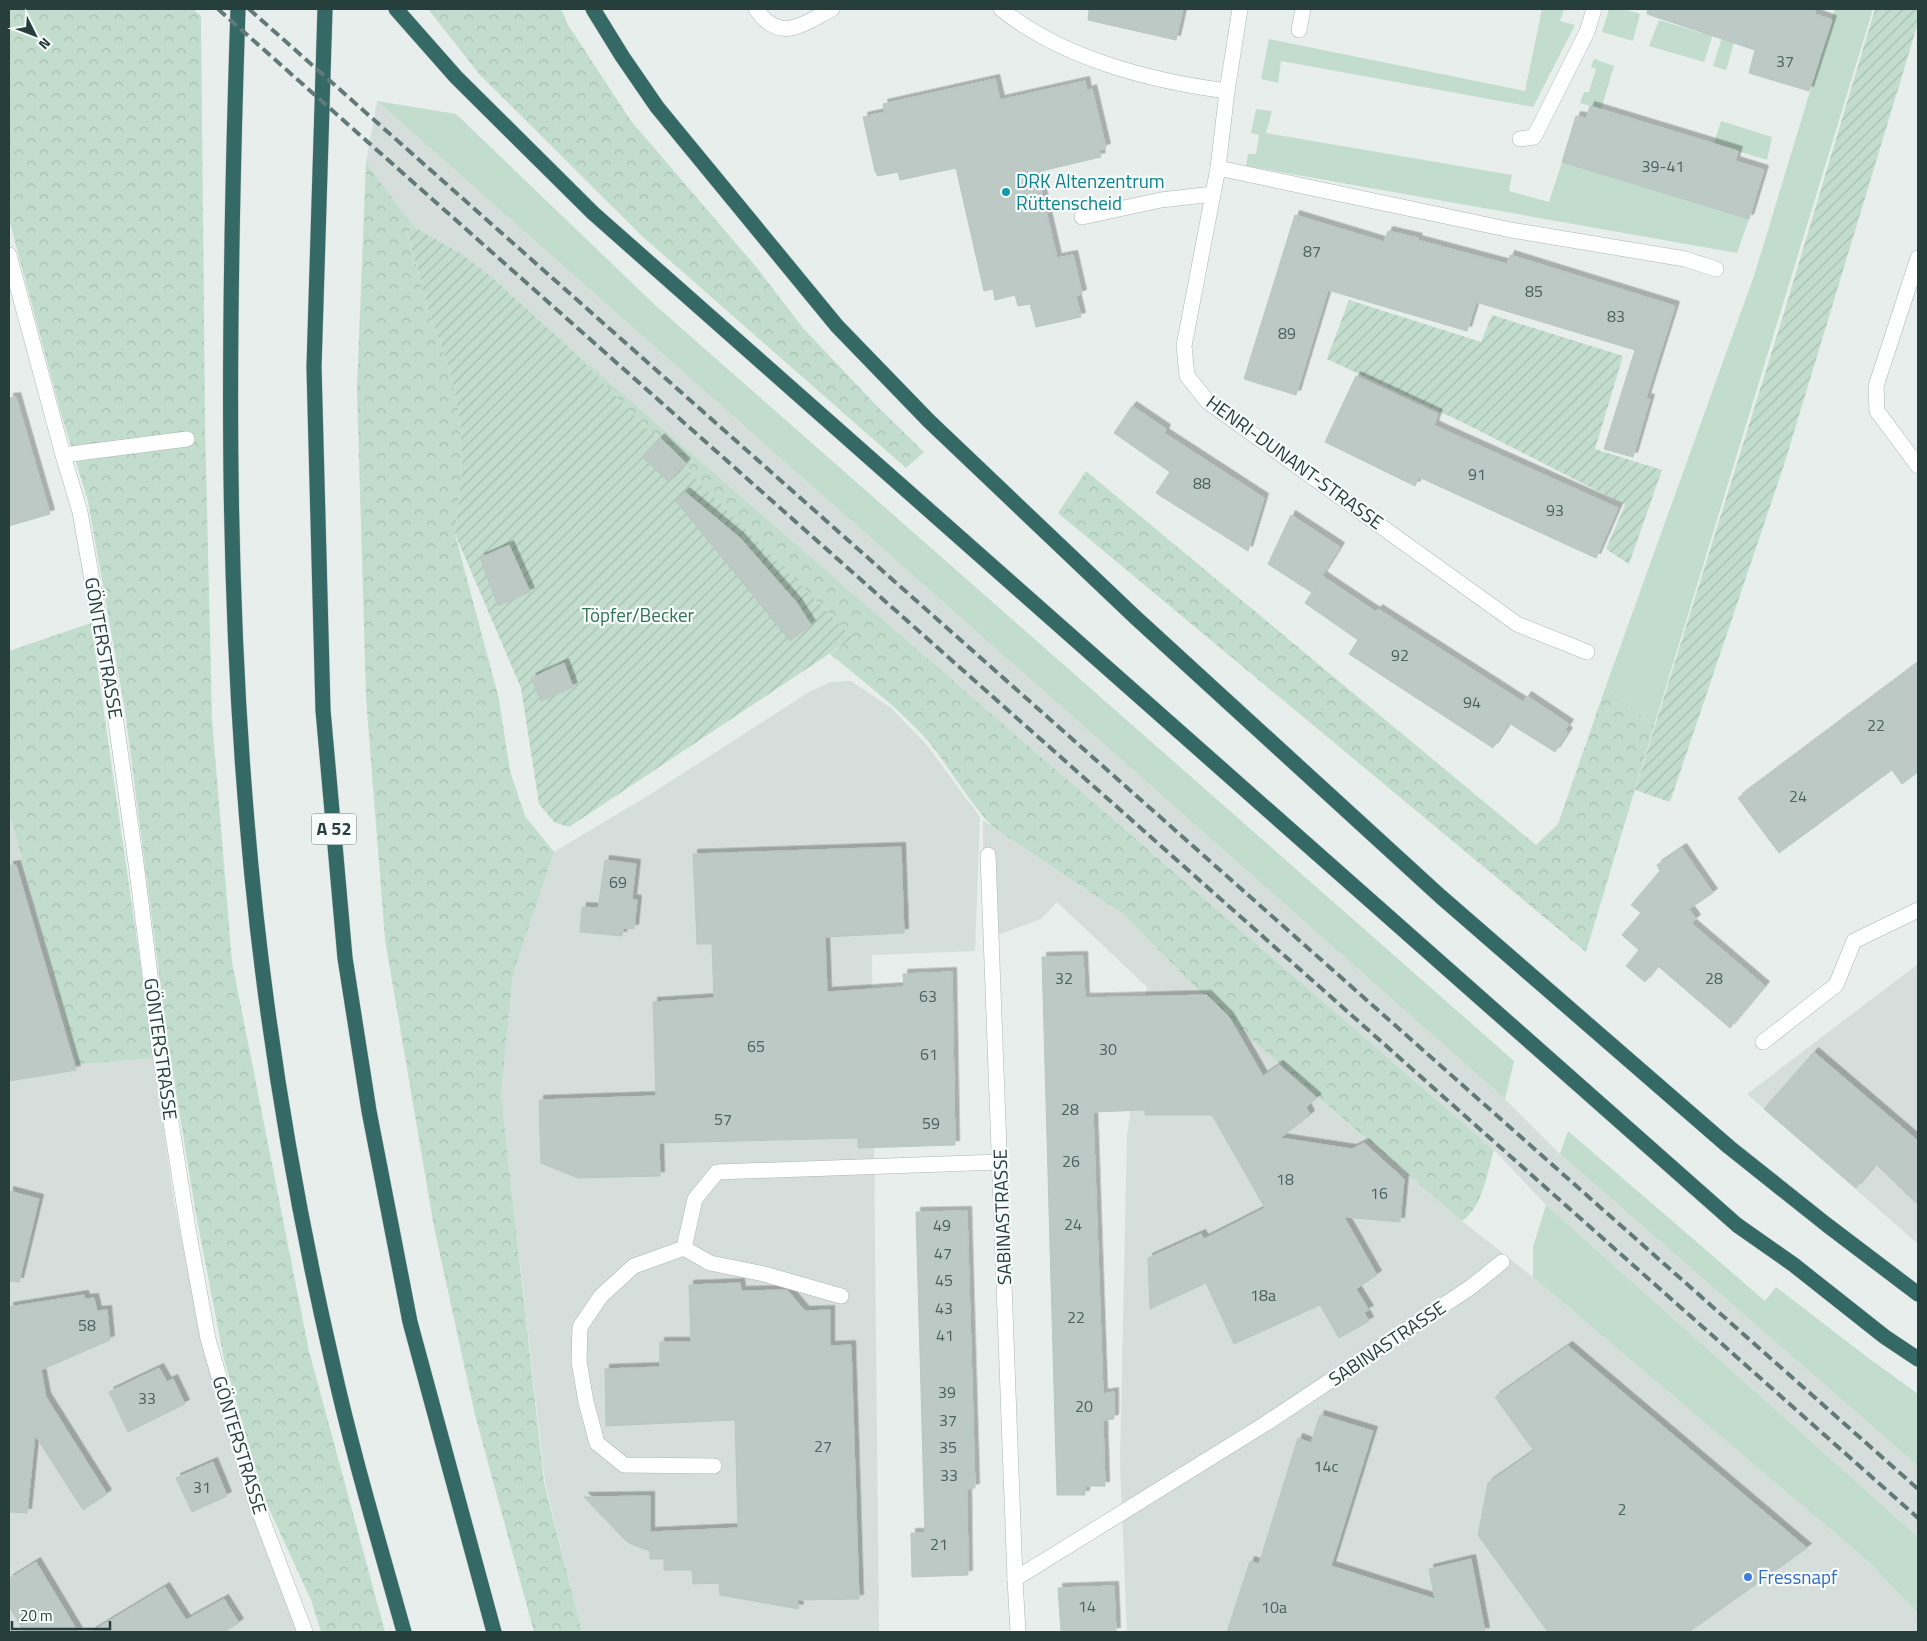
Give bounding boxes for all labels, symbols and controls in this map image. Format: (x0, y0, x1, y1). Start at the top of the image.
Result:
north arrow (10, 10, 60, 60)
text: N (34, 33, 56, 55)
house number: 37 (1776, 49, 1794, 73)
house number: 39-41 (1642, 154, 1684, 178)
place label: DRK Altenzentrum Rüttenscheid (1016, 166, 1165, 217)
marker: DRK Altenzentrum Rüttenscheid (1000, 186, 1012, 198)
house number: 87 (1303, 239, 1321, 263)
house number: 85 (1525, 279, 1543, 303)
house number: 83 (1607, 304, 1625, 328)
house number: 89 (1278, 321, 1296, 345)
street label: HENRI-DUNANT-STRASSE (1201, 387, 1390, 536)
house number: 91 (1468, 462, 1486, 486)
house number: 88 (1193, 471, 1211, 495)
house number: 93 (1546, 498, 1564, 522)
street label: GÖNTERSTRASSE (78, 575, 131, 721)
park label: Töpfer/Becker (582, 600, 695, 629)
house number: 92 (1391, 643, 1409, 667)
house number: 94 (1463, 690, 1481, 714)
house number: 22 (1867, 713, 1885, 737)
house number: 24 (1789, 784, 1807, 808)
road number: A 52 (312, 814, 356, 844)
house number: 69 (609, 870, 627, 894)
house number: 32 (1055, 966, 1073, 990)
house number: 28 (1705, 966, 1723, 990)
street label: GÖNTERSTRASSE (137, 976, 186, 1122)
house number: 63 (919, 984, 937, 1008)
house number: 65 (747, 1034, 765, 1058)
house number: 30 (1099, 1037, 1117, 1061)
house number: 61 (920, 1042, 938, 1066)
house number: 28 (1061, 1097, 1079, 1121)
house number: 57 (714, 1107, 732, 1131)
house number: 59 (922, 1111, 940, 1135)
street label: SABINASTRASSE (985, 1149, 1018, 1285)
house number: 26 (1062, 1149, 1080, 1173)
house number: 18 (1276, 1167, 1294, 1191)
house number: 16 (1370, 1181, 1388, 1205)
house number: 24 (1064, 1212, 1082, 1236)
house number: 49 (933, 1213, 951, 1237)
house number: 47 (934, 1241, 952, 1265)
house number: 45 (935, 1268, 953, 1292)
house number: 18a (1250, 1283, 1276, 1307)
street label: SABINASTRASSE (1322, 1293, 1451, 1393)
house number: 43 (935, 1296, 953, 1320)
house number: 22 (1067, 1305, 1085, 1329)
house number: 58 (78, 1313, 96, 1337)
house number: 41 (936, 1323, 954, 1347)
street label: GÖNTERSTRASSE (206, 1372, 275, 1518)
house number: 39 (938, 1380, 956, 1404)
house number: 33 (138, 1386, 156, 1410)
house number: 20 (1075, 1394, 1093, 1418)
house number: 37 (939, 1408, 957, 1432)
house number: 27 (814, 1434, 832, 1458)
house number: 35 (939, 1435, 957, 1459)
house number: 14c (1314, 1454, 1338, 1478)
house number: 33 (940, 1463, 958, 1487)
house number: 31 (193, 1475, 211, 1499)
house number: 2 (1618, 1497, 1626, 1521)
house number: 21 (930, 1532, 948, 1556)
place label: Fressnapf (1758, 1562, 1838, 1591)
marker: Fressnapf (1742, 1571, 1754, 1583)
house number: 14 (1078, 1594, 1096, 1618)
house number: 10a (1261, 1595, 1287, 1619)
scale bar (12, 1598, 110, 1630)
text: 20 m (20, 1604, 53, 1627)

